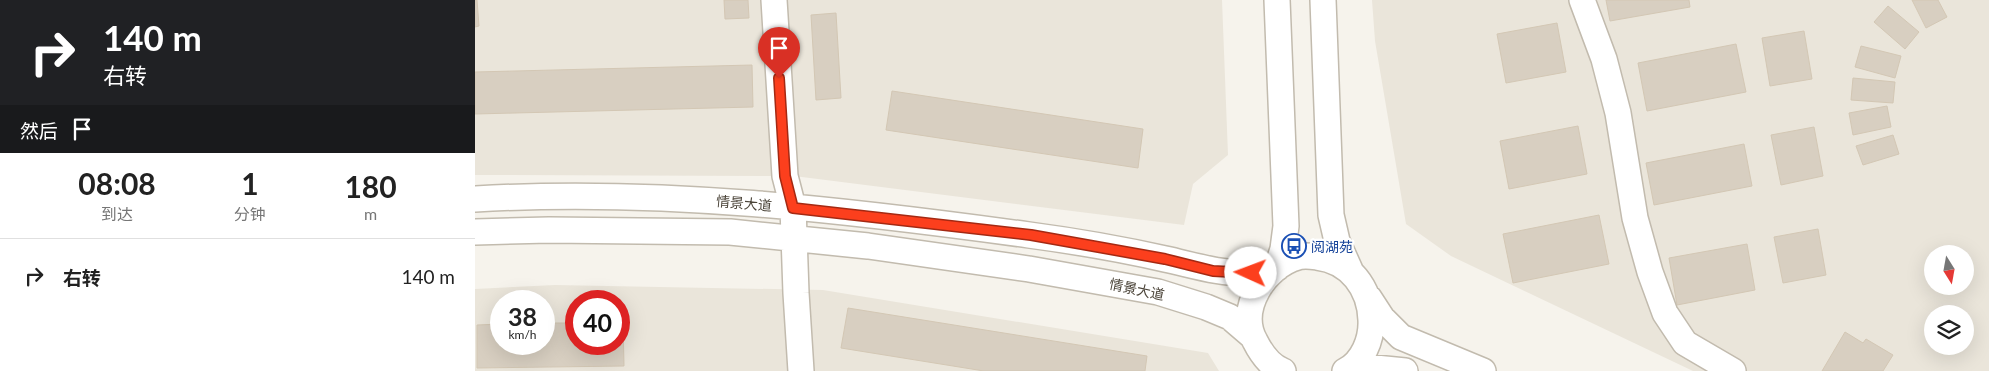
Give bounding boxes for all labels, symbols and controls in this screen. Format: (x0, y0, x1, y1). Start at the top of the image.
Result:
text: 140 m (103, 16, 202, 58)
icon: right (20, 20, 85, 85)
pin (758, 27, 800, 78)
icon: arrive (765, 34, 793, 62)
text: 右转 (103, 62, 147, 89)
icon: arrive (68, 115, 96, 143)
text: 然后 (20, 119, 58, 142)
text: 08:08 (78, 165, 156, 201)
text: 1 (241, 165, 259, 201)
text: 180 (344, 168, 397, 204)
street label: 情景大道 (715, 192, 773, 214)
text: 到达 (101, 204, 133, 223)
text: 分钟 (234, 204, 266, 223)
text: m (364, 204, 377, 223)
bus stop icon: 阅湖苑 (1281, 233, 1307, 259)
place label: 阅湖苑 (1311, 238, 1353, 255)
north arrow (1924, 245, 1974, 295)
map controls (1924, 245, 1974, 355)
position arrow (1224, 246, 1276, 298)
icon: right (20, 262, 48, 290)
text: 140 m (401, 265, 455, 288)
text: 右转 (63, 266, 101, 289)
street label: 情景大道 (1108, 275, 1166, 303)
speed limit sign: 40 (565, 290, 630, 355)
text: 38 (508, 301, 537, 331)
button: layers (1924, 305, 1974, 355)
text: km/h (508, 327, 537, 342)

